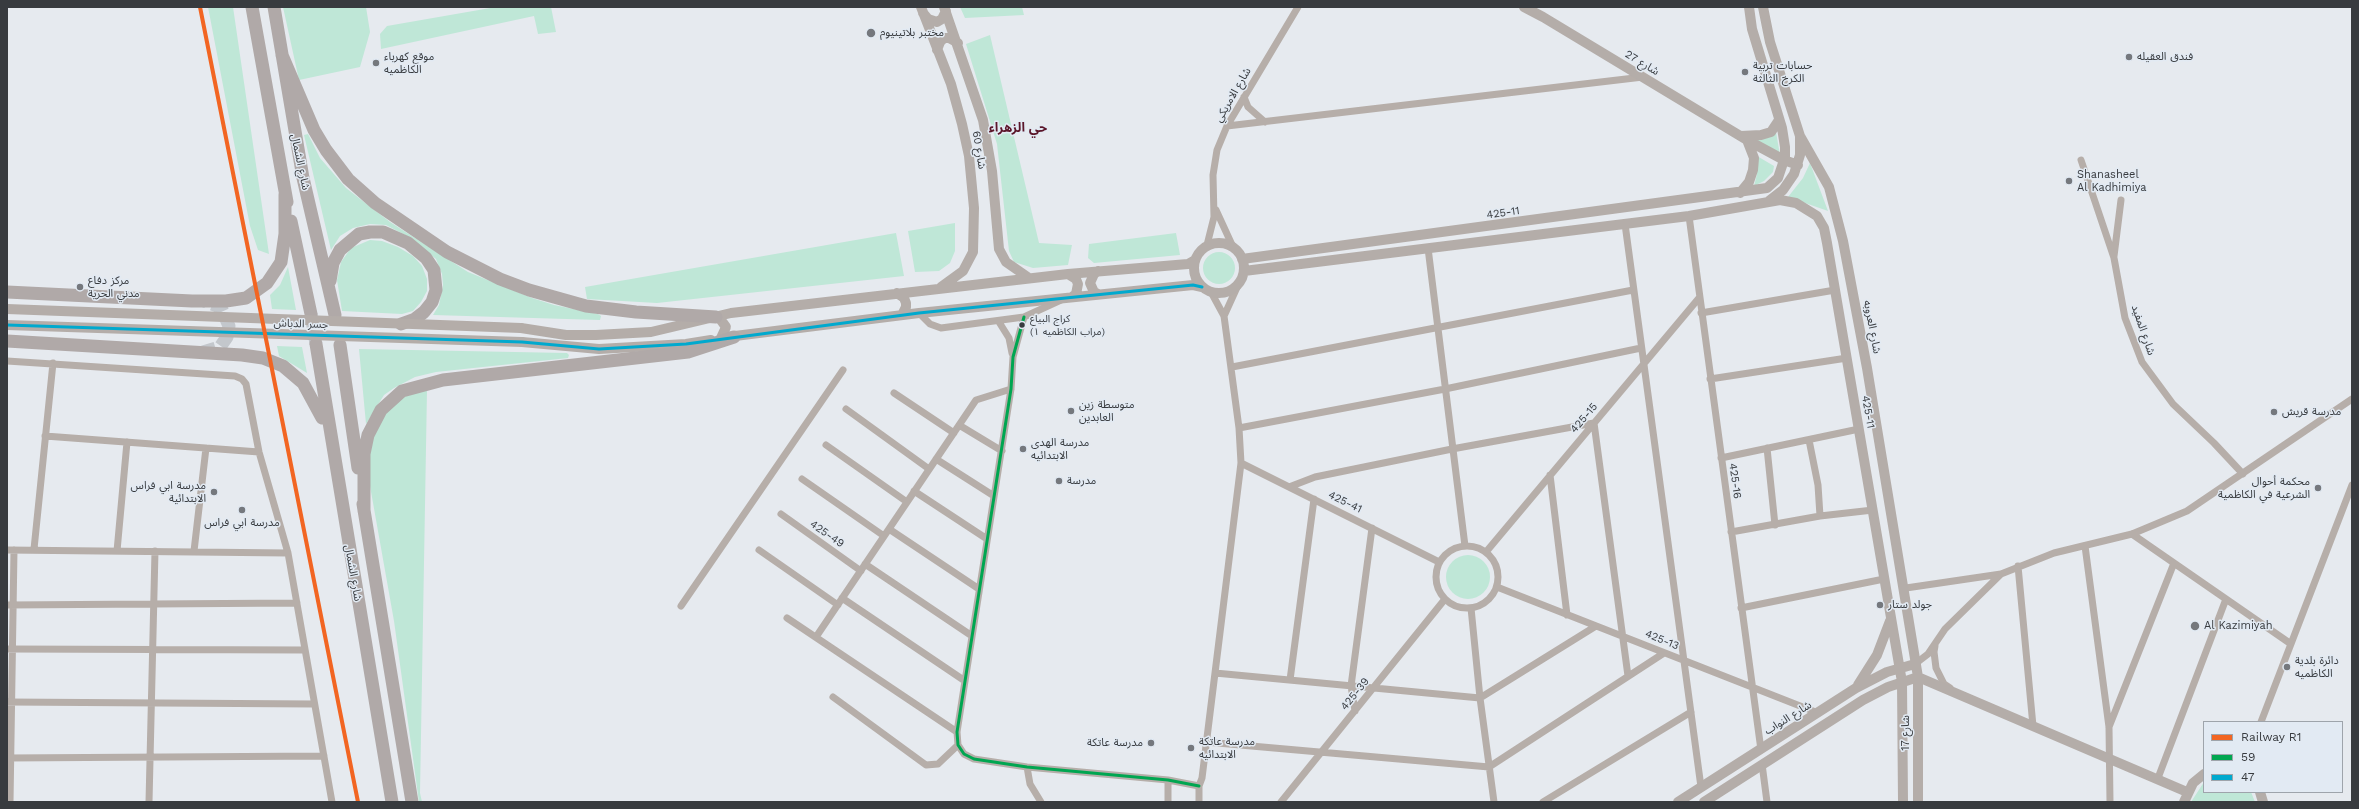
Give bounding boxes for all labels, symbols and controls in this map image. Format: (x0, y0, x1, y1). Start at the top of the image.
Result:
place label: مختبر بلاتينيوم (880, 26, 944, 40)
marker: مختبر بلاتينيوم (865, 27, 877, 39)
street label: شارع 27 (1623, 48, 1661, 78)
place label: موقع كهرباء الكاظميه (384, 50, 434, 76)
place label: فندق العقيله (2137, 50, 2193, 64)
marker: فندق العقيله (2124, 52, 2134, 62)
marker: موقع كهرباء الكاظميه (371, 58, 381, 68)
place label: حسابات تربية الكرخ الثالثة (1753, 59, 1813, 85)
street label: شارع الامريكي (1212, 65, 1254, 125)
marker: حسابات تربية الكرخ الثالثة (1740, 67, 1750, 77)
district label: حي الزهراء (989, 120, 1047, 136)
street label: شارع 60 (969, 130, 989, 170)
street label: شارع الشمال (288, 133, 312, 191)
place label: Shanasheel Al Kadhimiya (2077, 168, 2146, 194)
marker: Shanasheel Al Kadhimiya (2064, 176, 2074, 186)
street label: 425-11 (1486, 204, 1520, 222)
place label: مركز دفاع مدني الحرية (88, 274, 140, 300)
marker: مركز دفاع مدني الحرية (75, 282, 85, 292)
street label: شارع العروبه (1860, 299, 1884, 355)
street label: شارع المفيد (2128, 303, 2158, 357)
place label: كراج البياع (مراب الكاظميه ١) (1030, 313, 1105, 336)
street label: جسر الدباش (273, 316, 329, 332)
marker: كراج البياع (مراب الكاظميه ١) (1017, 320, 1027, 330)
street label: 425-11 (1859, 394, 1877, 430)
place label: متوسطة زين العابدين (1079, 398, 1135, 424)
street label: 425-15 (1568, 400, 1600, 436)
place label: مدرسة قريش (2282, 405, 2341, 419)
marker: متوسطة زين العابدين (1066, 406, 1076, 416)
marker: مدرسة قريش (2269, 407, 2279, 417)
place label: مدرسة الهدى الابتدائيه (1031, 436, 1089, 462)
marker: مدرسة الهدى الابتدائيه (1018, 444, 1028, 454)
street label: 425-16 (1726, 462, 1744, 500)
place label: مدرسة (1067, 474, 1096, 488)
place label: محكمة أحوال الشرعية في الكاظمية (2218, 475, 2310, 501)
marker: مدرسة (1054, 476, 1064, 486)
place label: مدرسة ابي فراس الابتدائية (131, 479, 206, 505)
marker: محكمة أحوال الشرعية في الكاظمية (2313, 483, 2323, 493)
marker: مدرسة ابي فراس الابتدائية (209, 487, 219, 497)
street label: 425-41 (1326, 488, 1364, 516)
marker: مدرسة ابي فراس (237, 505, 247, 515)
place label: مدرسة ابي فراس (204, 516, 280, 530)
street label: 425-49 (807, 518, 847, 550)
street label: شارع الشمال (342, 544, 364, 602)
place label: جولد ستار (1888, 598, 1932, 612)
marker: جولد ستار (1875, 600, 1885, 610)
place label: Al Kazimiyah (2204, 619, 2272, 633)
marker: Al Kazimiyah (2189, 620, 2201, 632)
street label: 425-13 (1643, 627, 1681, 653)
place label: دائرة بلدية الكاظميه (2295, 654, 2339, 680)
marker: دائرة بلدية الكاظميه (2282, 662, 2292, 672)
street label: 425-39 (1338, 675, 1372, 713)
street label: شارع النواب (1762, 698, 1814, 738)
street label: شارع 17 (1899, 715, 1913, 751)
legend (2203, 721, 2343, 793)
text: Railway R1 (2241, 730, 2301, 744)
place label: مدرسة عاتكة الابتدائيه (1199, 735, 1255, 761)
place label: مدرسة عاتكة (1087, 736, 1143, 750)
marker: مدرسة عاتكة (1146, 738, 1156, 748)
marker: مدرسة عاتكة الابتدائيه (1186, 743, 1196, 753)
text: 59 (2241, 750, 2255, 764)
text: 47 (2241, 770, 2254, 784)

